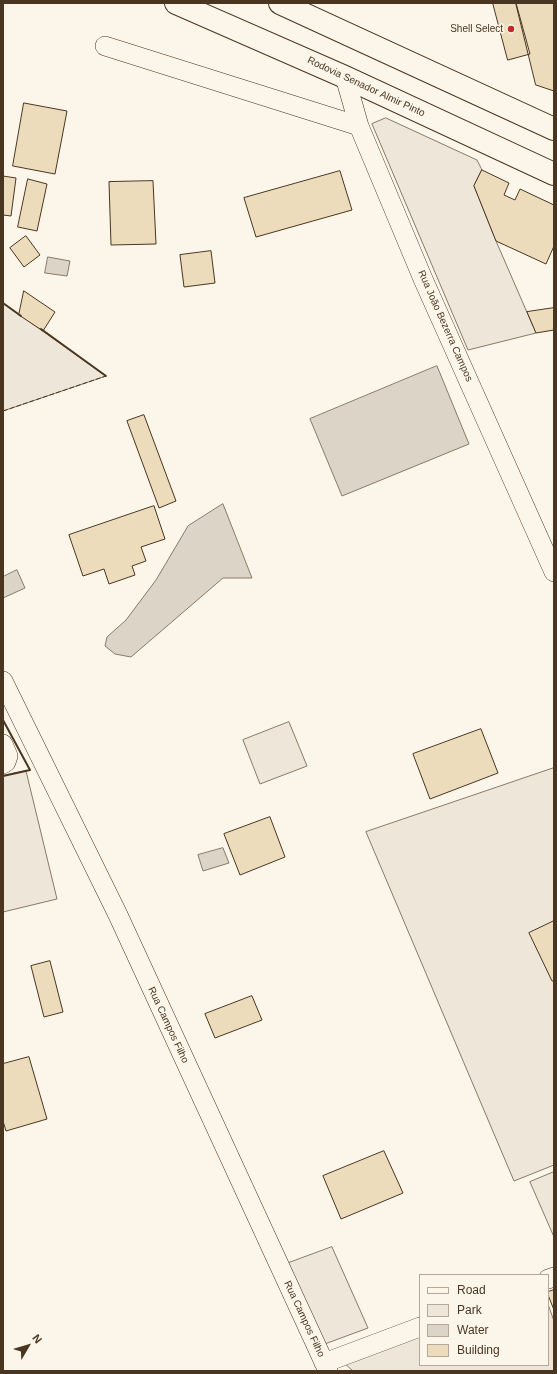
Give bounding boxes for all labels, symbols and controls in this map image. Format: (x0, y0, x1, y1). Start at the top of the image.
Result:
place label: Shell Select (450, 23, 503, 35)
marker: Shell Select (506, 24, 516, 34)
street label: Rodovia Senador Almir Pinto (305, 54, 427, 120)
street label: Rua João Bezerra Campos (415, 268, 475, 384)
street label: Rua Campos Filho (145, 985, 191, 1065)
legend (419, 1274, 549, 1366)
street label: Rua Campos Filho (281, 1279, 327, 1359)
text: Road (457, 1283, 486, 1297)
text: Park (457, 1303, 482, 1317)
text: Water (457, 1323, 489, 1337)
north arrow (8, 1326, 48, 1366)
text: N (30, 1332, 45, 1345)
text: Building (457, 1343, 500, 1357)

